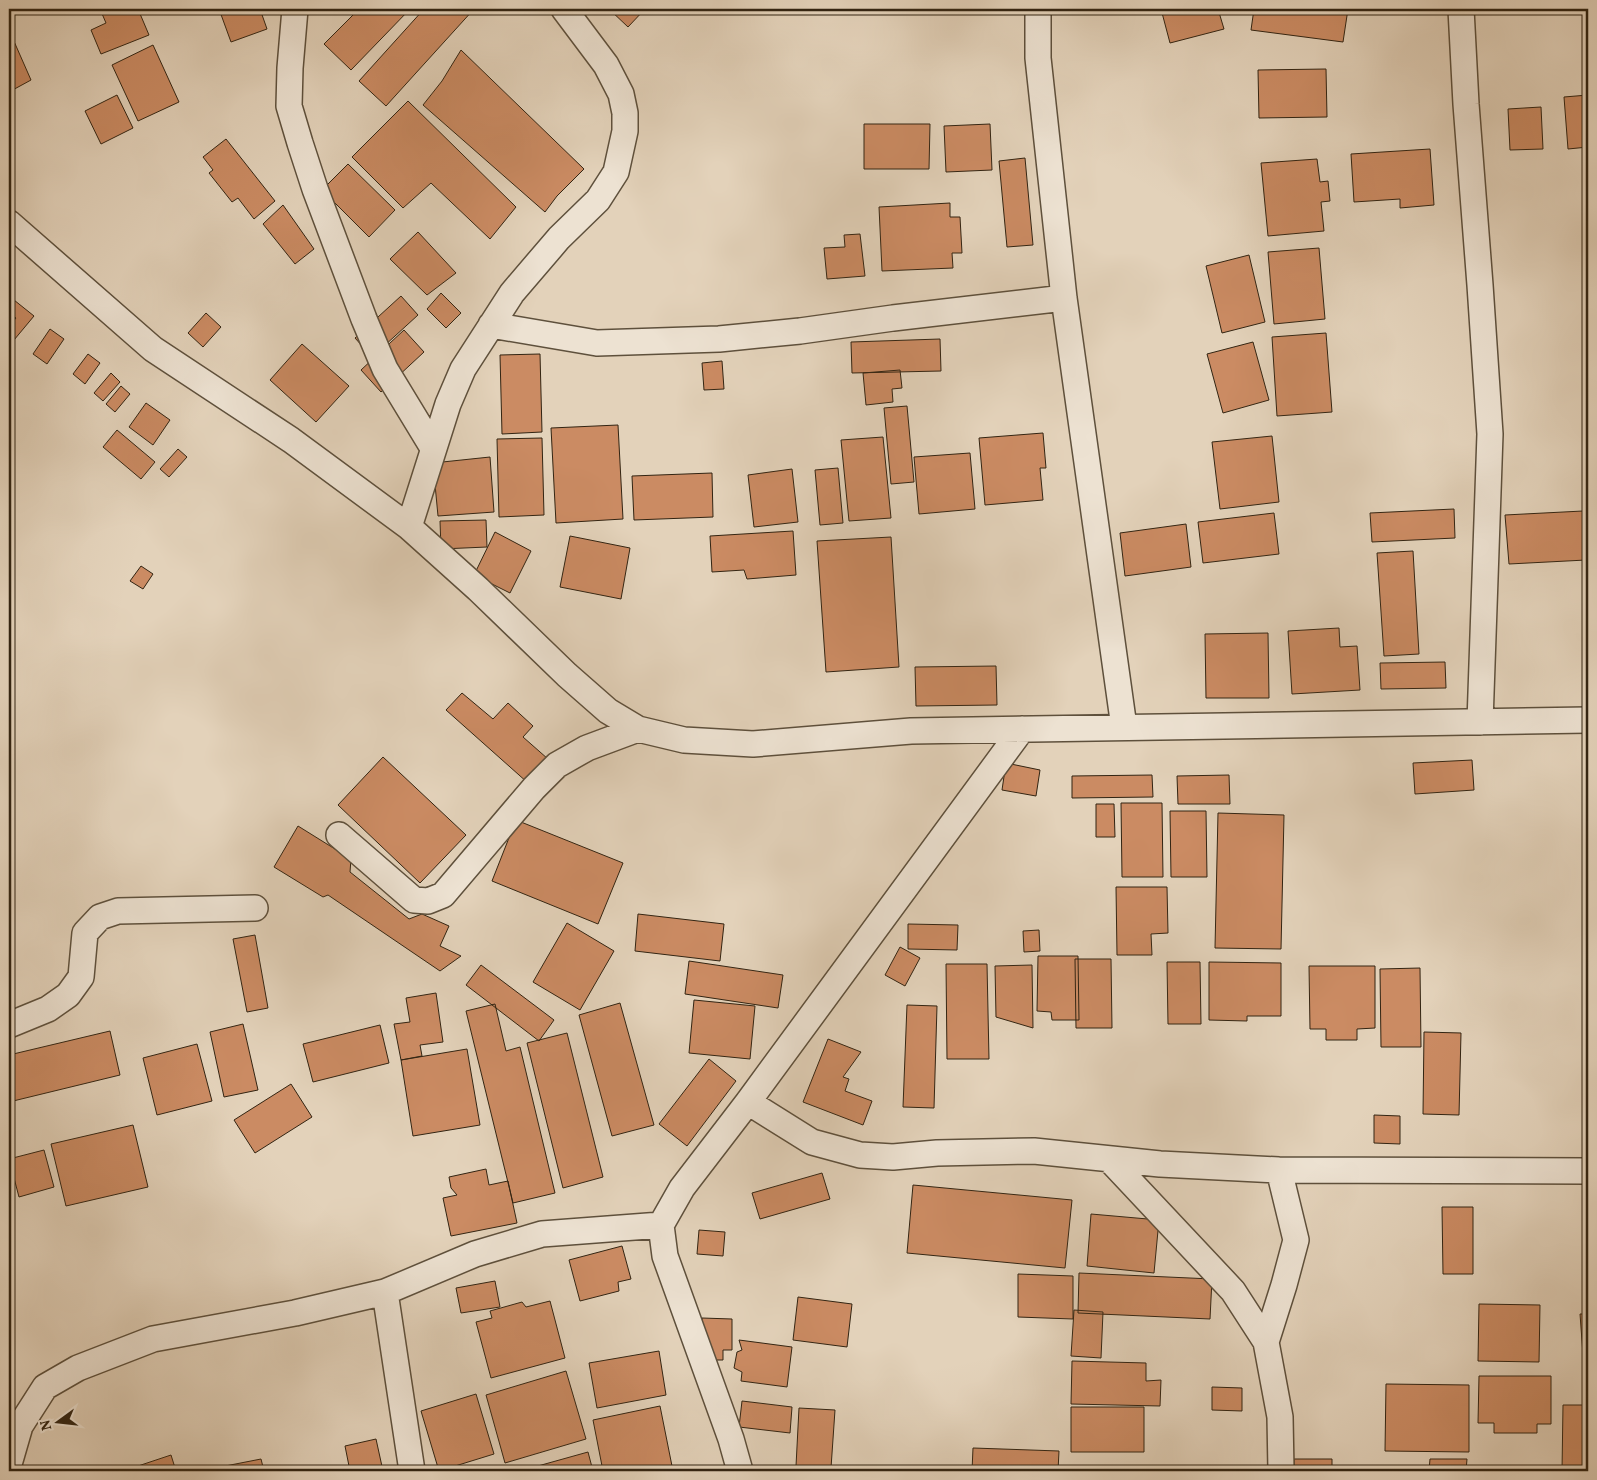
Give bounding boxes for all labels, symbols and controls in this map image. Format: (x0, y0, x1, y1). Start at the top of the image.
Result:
north arrow (32, 1398, 82, 1448)
text: N (36, 1418, 57, 1432)

